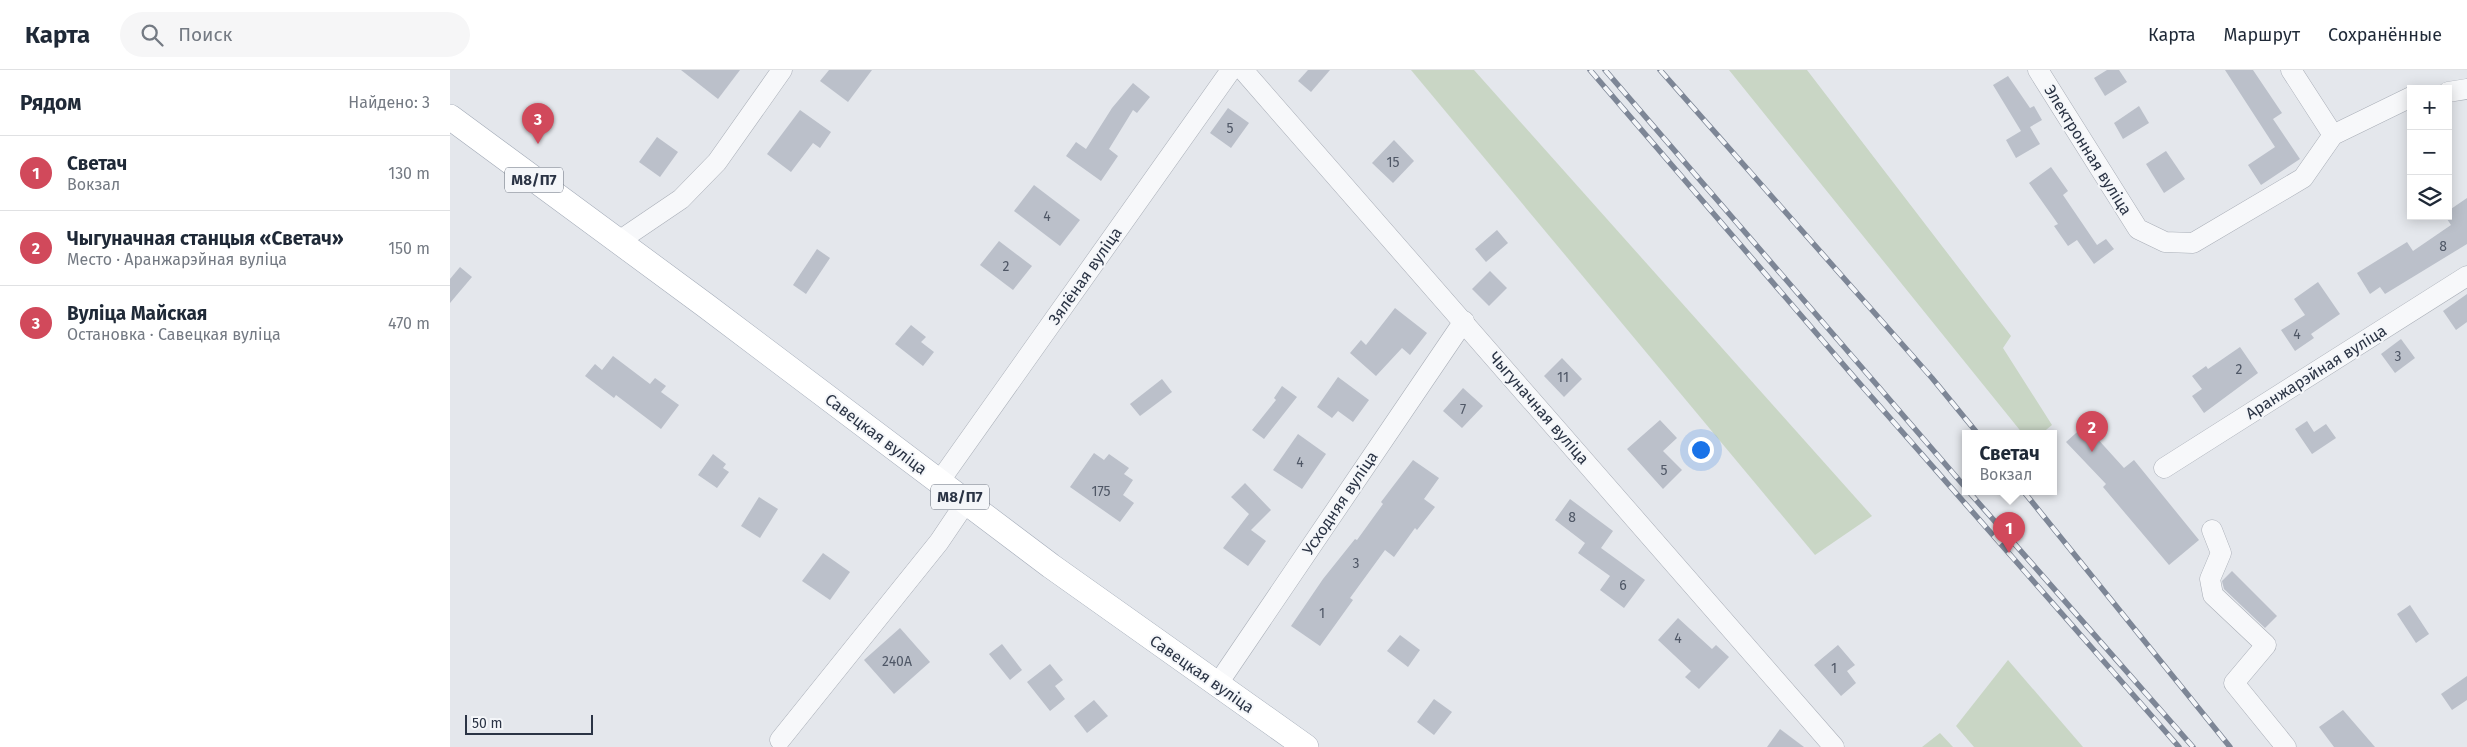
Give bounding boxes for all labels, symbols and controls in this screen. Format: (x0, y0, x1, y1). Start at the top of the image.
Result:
search box (120, 12, 470, 57)
text: Карта (25, 21, 90, 49)
icon: search (138, 21, 166, 49)
text: Поиск (178, 23, 232, 46)
text: Карта (2148, 24, 2196, 46)
text: Маршрут (2224, 24, 2300, 46)
text: Сохранённые (2328, 24, 2442, 46)
street label: Электронная вуліца (2040, 81, 2136, 219)
map controls (2407, 85, 2452, 220)
button: + (2407, 85, 2452, 130)
text: Рядом (20, 90, 81, 116)
text: Найдено: 3 (348, 93, 430, 112)
pin: 3 (522, 103, 554, 144)
house number: 5 (1226, 120, 1234, 137)
button: − (2407, 130, 2452, 175)
text: Светач (67, 152, 127, 175)
house number: 15 (1386, 154, 1400, 171)
text: 1 (32, 164, 40, 183)
text: 130 m (388, 164, 430, 183)
road number: М8/П7 (505, 168, 563, 192)
text: Вокзал (67, 175, 120, 194)
button: layers (2407, 175, 2452, 220)
house number: 4 (1043, 208, 1051, 225)
street label: Зялёная вуліца (1044, 224, 1126, 328)
text: Чыгуначная станцыя «Светач» (67, 227, 344, 250)
house number: 8 (2439, 238, 2447, 255)
text: 2 (32, 239, 40, 258)
text: 150 m (388, 239, 430, 258)
text: Место · Аранжарэйная вуліца (67, 250, 287, 269)
house number: 2 (1003, 258, 1010, 275)
text: Вуліца Майская (67, 302, 207, 325)
text: 3 (32, 314, 40, 333)
text: 470 m (388, 314, 430, 333)
street label: Аранжарэйная вуліца (2242, 321, 2390, 423)
text: Остановка · Савецкая вуліца (67, 325, 281, 344)
house number: 4 (2293, 326, 2301, 343)
street label: Чыгуначная вуліца (1485, 348, 1593, 468)
house number: 3 (2395, 348, 2402, 365)
house number: 2 (2236, 361, 2243, 378)
house number: 11 (1557, 369, 1569, 386)
street label: Савецкая вуліца (821, 390, 931, 478)
house number: 7 (1460, 401, 1466, 418)
pin: 2 (2076, 411, 2108, 452)
popup (1962, 430, 2057, 495)
your location (1688, 437, 1714, 463)
text: Светач (1979, 442, 2040, 465)
street label: Усходняя вуліца (1298, 448, 1382, 558)
house number: 4 (1296, 454, 1304, 471)
house number: 5 (1660, 462, 1668, 479)
text: Вокзал (1979, 465, 2033, 484)
house number: 175 (1091, 483, 1111, 500)
road number: М8/П7 (931, 484, 989, 510)
house number: 8 (1568, 509, 1576, 526)
pin: 1 (1993, 512, 2025, 553)
house number: 3 (1353, 555, 1360, 572)
house number: 6 (1619, 577, 1627, 594)
house number: 1 (1319, 605, 1325, 622)
house number: 4 (1674, 630, 1682, 647)
street label: Савецкая вуліца (1146, 631, 1258, 717)
house number: 240А (882, 653, 912, 670)
house number: 1 (1831, 660, 1837, 677)
scale bar (465, 712, 592, 735)
text: 50 m (472, 715, 503, 732)

